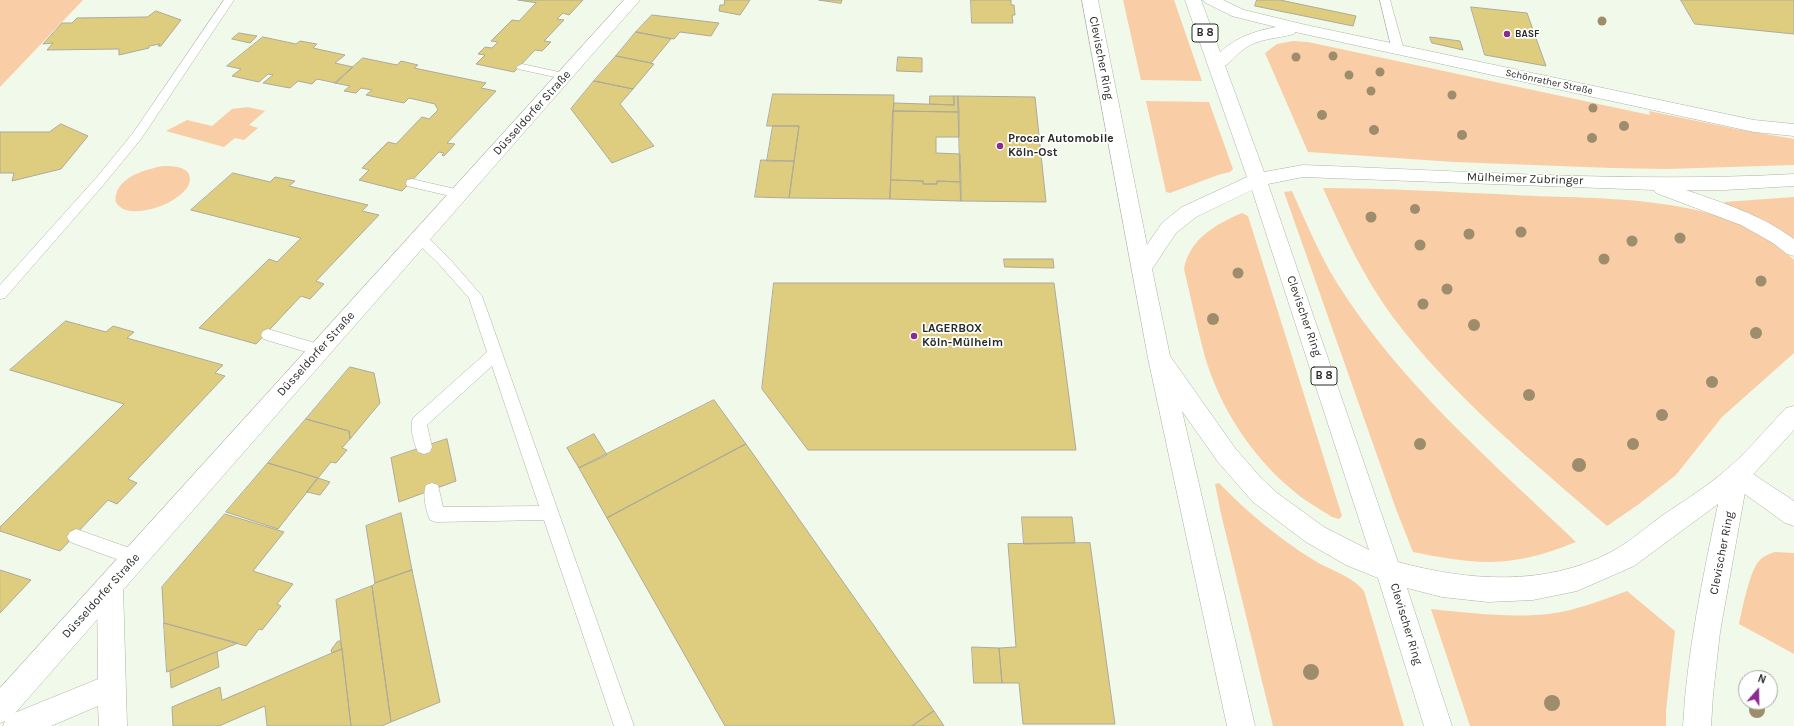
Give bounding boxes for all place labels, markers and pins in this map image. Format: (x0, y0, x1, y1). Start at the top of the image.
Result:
place label: BASF (1515, 28, 1540, 40)
marker: BASF (1502, 29, 1512, 39)
place label: Procar Automobile Köln-Ost (1008, 132, 1114, 160)
marker: Procar Automobile Köln-Ost (995, 141, 1005, 151)
place label: LAGERBOX Köln-Mülheim (922, 322, 1003, 350)
marker: LAGERBOX Köln-Mülheim (909, 331, 919, 341)

